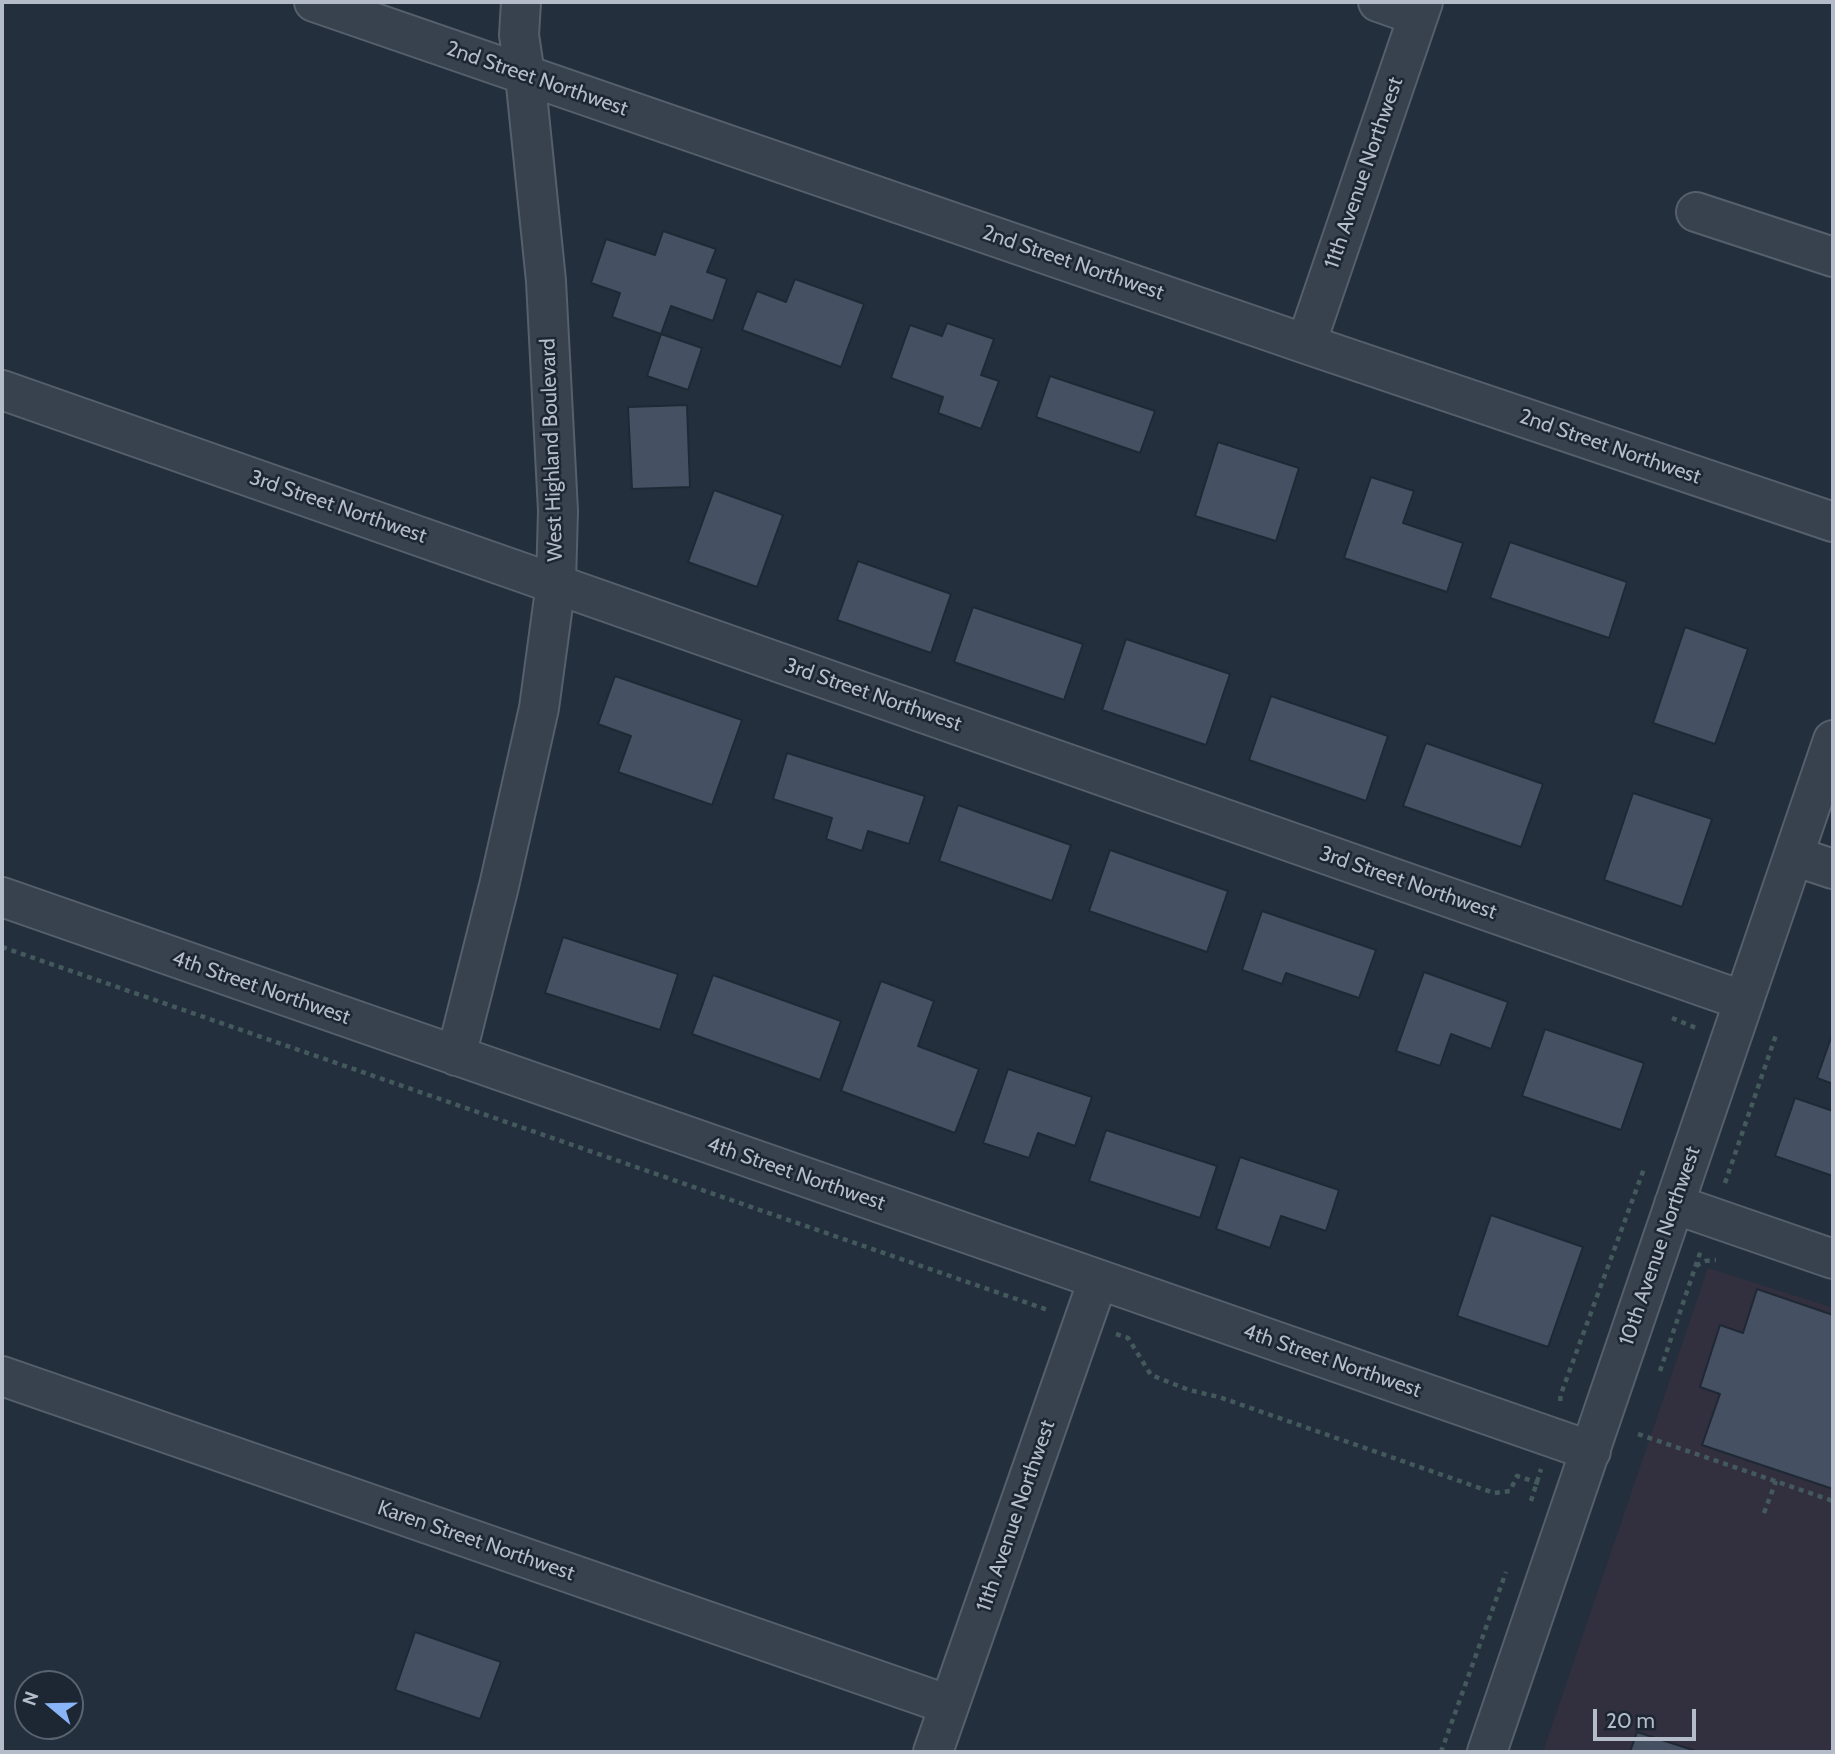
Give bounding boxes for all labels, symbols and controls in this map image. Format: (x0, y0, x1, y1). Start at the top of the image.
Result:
street label: 2nd Street Northwest (443, 36, 631, 122)
street label: 11th Avenue Northwest (1319, 74, 1409, 272)
street label: 2nd Street Northwest (979, 220, 1167, 306)
street label: West Highland Boulevard (536, 338, 568, 562)
street label: 2nd Street Northwest (1516, 404, 1704, 490)
street label: 3rd Street Northwest (246, 465, 430, 549)
street label: 3rd Street Northwest (781, 653, 965, 737)
street label: 3rd Street Northwest (1316, 841, 1500, 925)
street label: 4th Street Northwest (169, 946, 353, 1030)
street label: 4th Street Northwest (704, 1132, 888, 1216)
street label: 10th Avenue Northwest (1614, 1143, 1706, 1349)
street label: 4th Street Northwest (1240, 1319, 1424, 1403)
street label: 11th Avenue Northwest (971, 1417, 1061, 1615)
street label: Karen Street Northwest (374, 1495, 578, 1587)
north arrow (14, 1670, 84, 1740)
text: N (18, 1689, 44, 1709)
scale bar (1597, 1694, 1700, 1738)
text: 20 m (1606, 1708, 1655, 1733)

